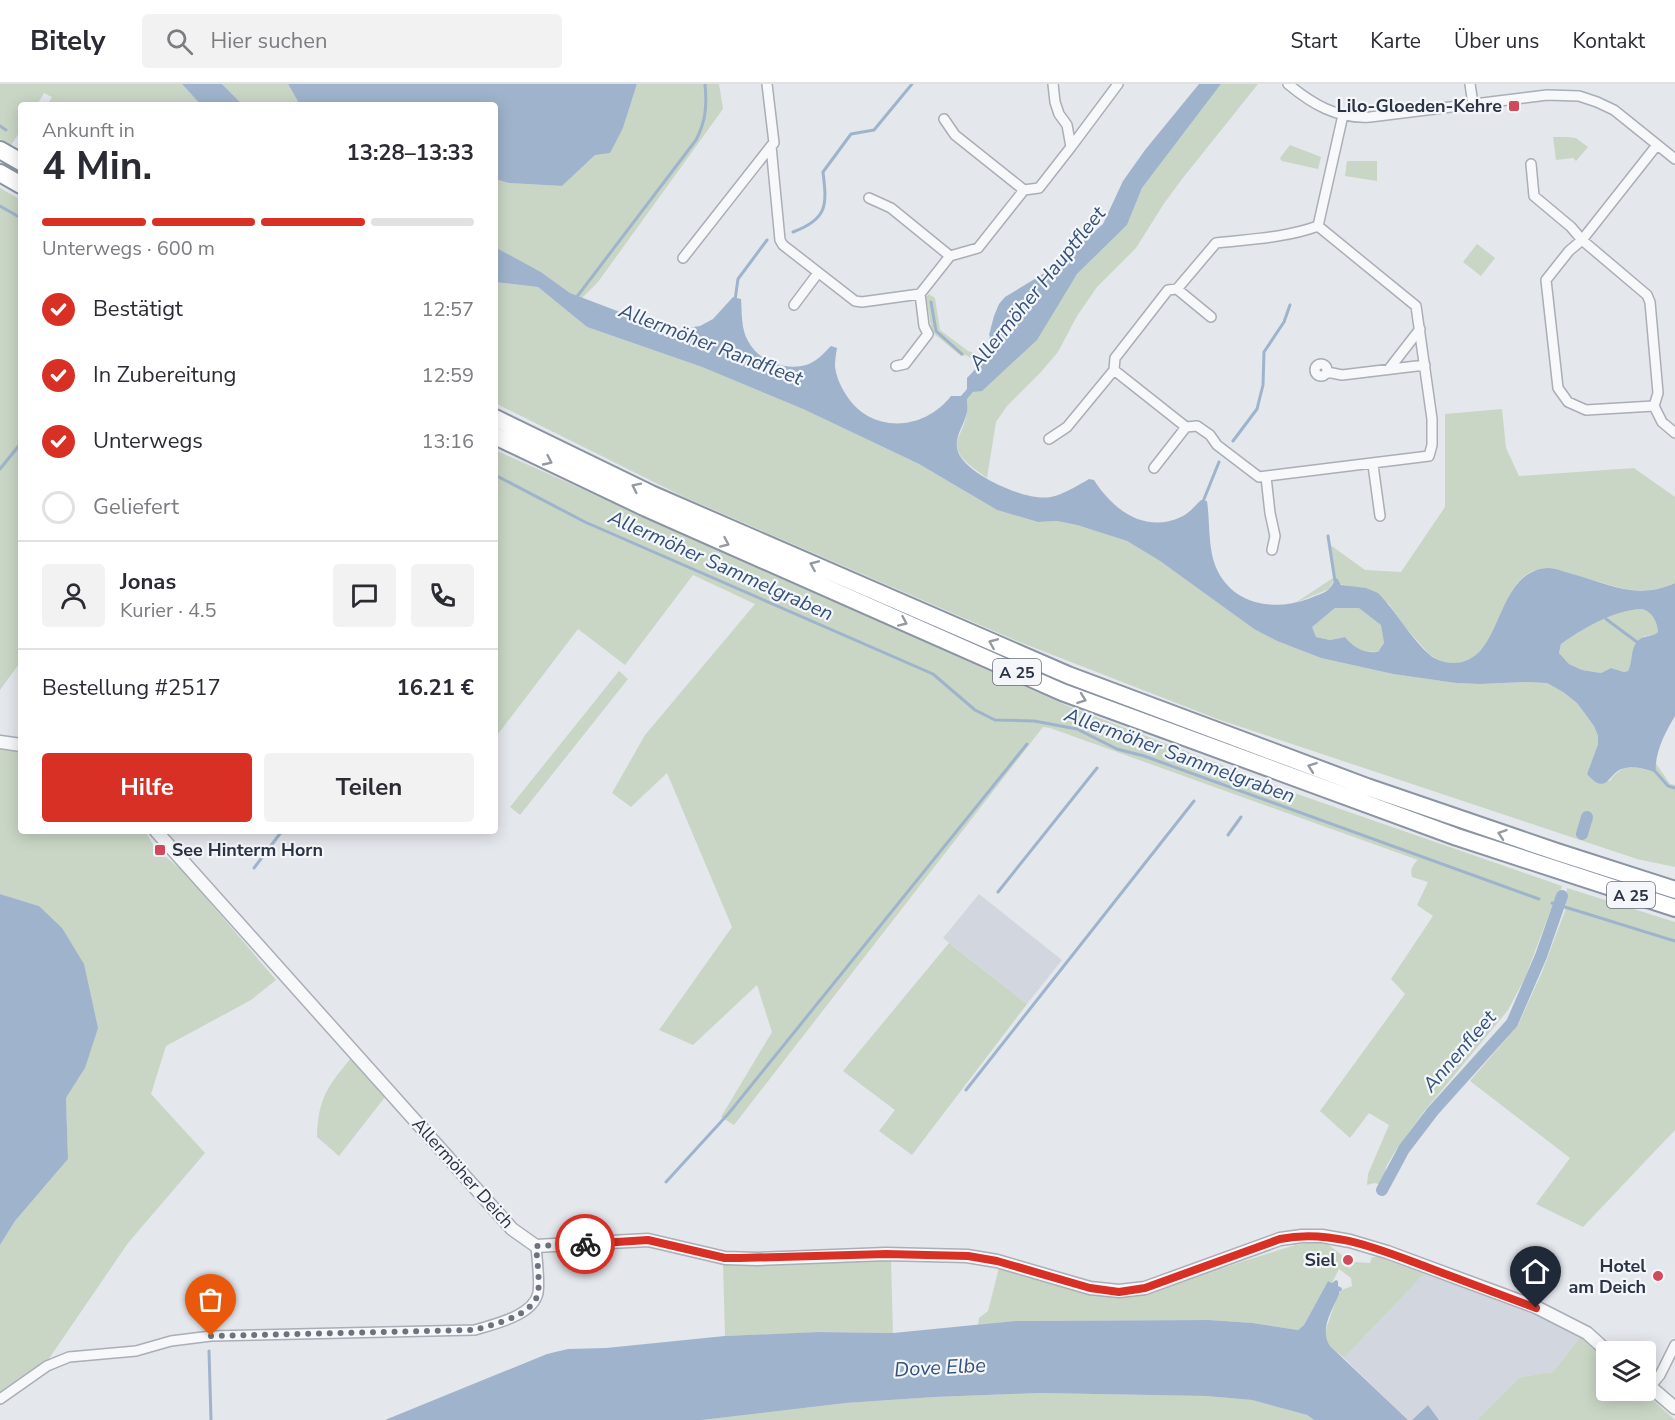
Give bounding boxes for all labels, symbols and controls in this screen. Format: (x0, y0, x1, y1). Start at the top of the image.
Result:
search box (142, 14, 562, 68)
text: Bitely (30, 22, 106, 60)
icon: search (163, 25, 196, 58)
text: Hier suchen (211, 26, 327, 56)
text: Start (1290, 27, 1337, 55)
text: Karte (1370, 27, 1421, 55)
text: Über uns (1454, 27, 1539, 55)
text: Kontakt (1572, 27, 1645, 55)
place label: Lilo-Gloeden-Kehre (1337, 94, 1502, 118)
marker: Lilo-Gloeden-Kehre (1507, 99, 1521, 113)
text: Ankunft in (42, 117, 135, 144)
text: 13:28–13:33 (346, 138, 474, 168)
text: 4 Min. (42, 140, 152, 193)
water label: Allermöher Hauptfleet (962, 200, 1112, 376)
text: Unterwegs · 600 m (42, 235, 215, 262)
icon: check (42, 293, 75, 326)
text: Bestätigt (93, 294, 183, 324)
text: 12:57 (421, 296, 474, 323)
water label: Allermöher Randfleet (614, 297, 807, 392)
icon: check (42, 359, 75, 392)
text: In Zubereitung (93, 360, 236, 390)
text: 12:59 (421, 362, 474, 389)
icon: check (42, 425, 75, 458)
text: Unterwegs (93, 426, 203, 456)
text: 13:16 (421, 428, 474, 455)
one-way arrow (541, 454, 552, 466)
one-way arrow (631, 483, 642, 494)
text: Geliefert (93, 492, 179, 522)
water label: Allermöher Sammelgraben (603, 503, 837, 627)
one-way arrow (719, 536, 730, 548)
one-way arrow (810, 560, 821, 572)
button: person (42, 564, 105, 627)
button: chat (333, 564, 396, 627)
button: phone (411, 564, 474, 627)
text: Jonas (120, 567, 176, 597)
text: Kurier · 4.5 (120, 597, 217, 624)
one-way arrow (897, 614, 908, 626)
one-way arrow (989, 638, 1000, 650)
road number: A 25 (993, 659, 1041, 685)
text: Bestellung #2517 (42, 673, 221, 703)
text: 16.21 € (397, 673, 474, 703)
one-way arrow (1076, 692, 1087, 705)
water label: Allermöher Sammelgraben (1060, 701, 1299, 810)
button: Hilfe (42, 753, 252, 822)
button: Teilen (264, 753, 474, 822)
one-way arrow (1307, 761, 1318, 774)
one-way arrow (1497, 828, 1508, 841)
place label: See Hinterm Horn (172, 838, 323, 862)
marker: See Hinterm Horn (153, 843, 167, 857)
road number: A 25 (1607, 882, 1655, 908)
water label: Annenfleet (1416, 1004, 1503, 1099)
street label: Allermöher Deich (407, 1112, 519, 1234)
courier (555, 1214, 615, 1274)
icon: bike (569, 1228, 602, 1261)
pin (1510, 1246, 1561, 1308)
place label: Siel (1305, 1248, 1336, 1272)
marker: Siel (1341, 1253, 1355, 1267)
place label: Hotel am Deich (1568, 1254, 1646, 1299)
icon: home (1519, 1255, 1552, 1288)
marker: Hotel am Deich (1651, 1269, 1665, 1283)
pin (185, 1274, 236, 1336)
icon: bag (194, 1283, 227, 1316)
map controls (1596, 1341, 1656, 1401)
button: layers (1596, 1341, 1656, 1401)
water label: Dove Elbe (894, 1352, 987, 1383)

